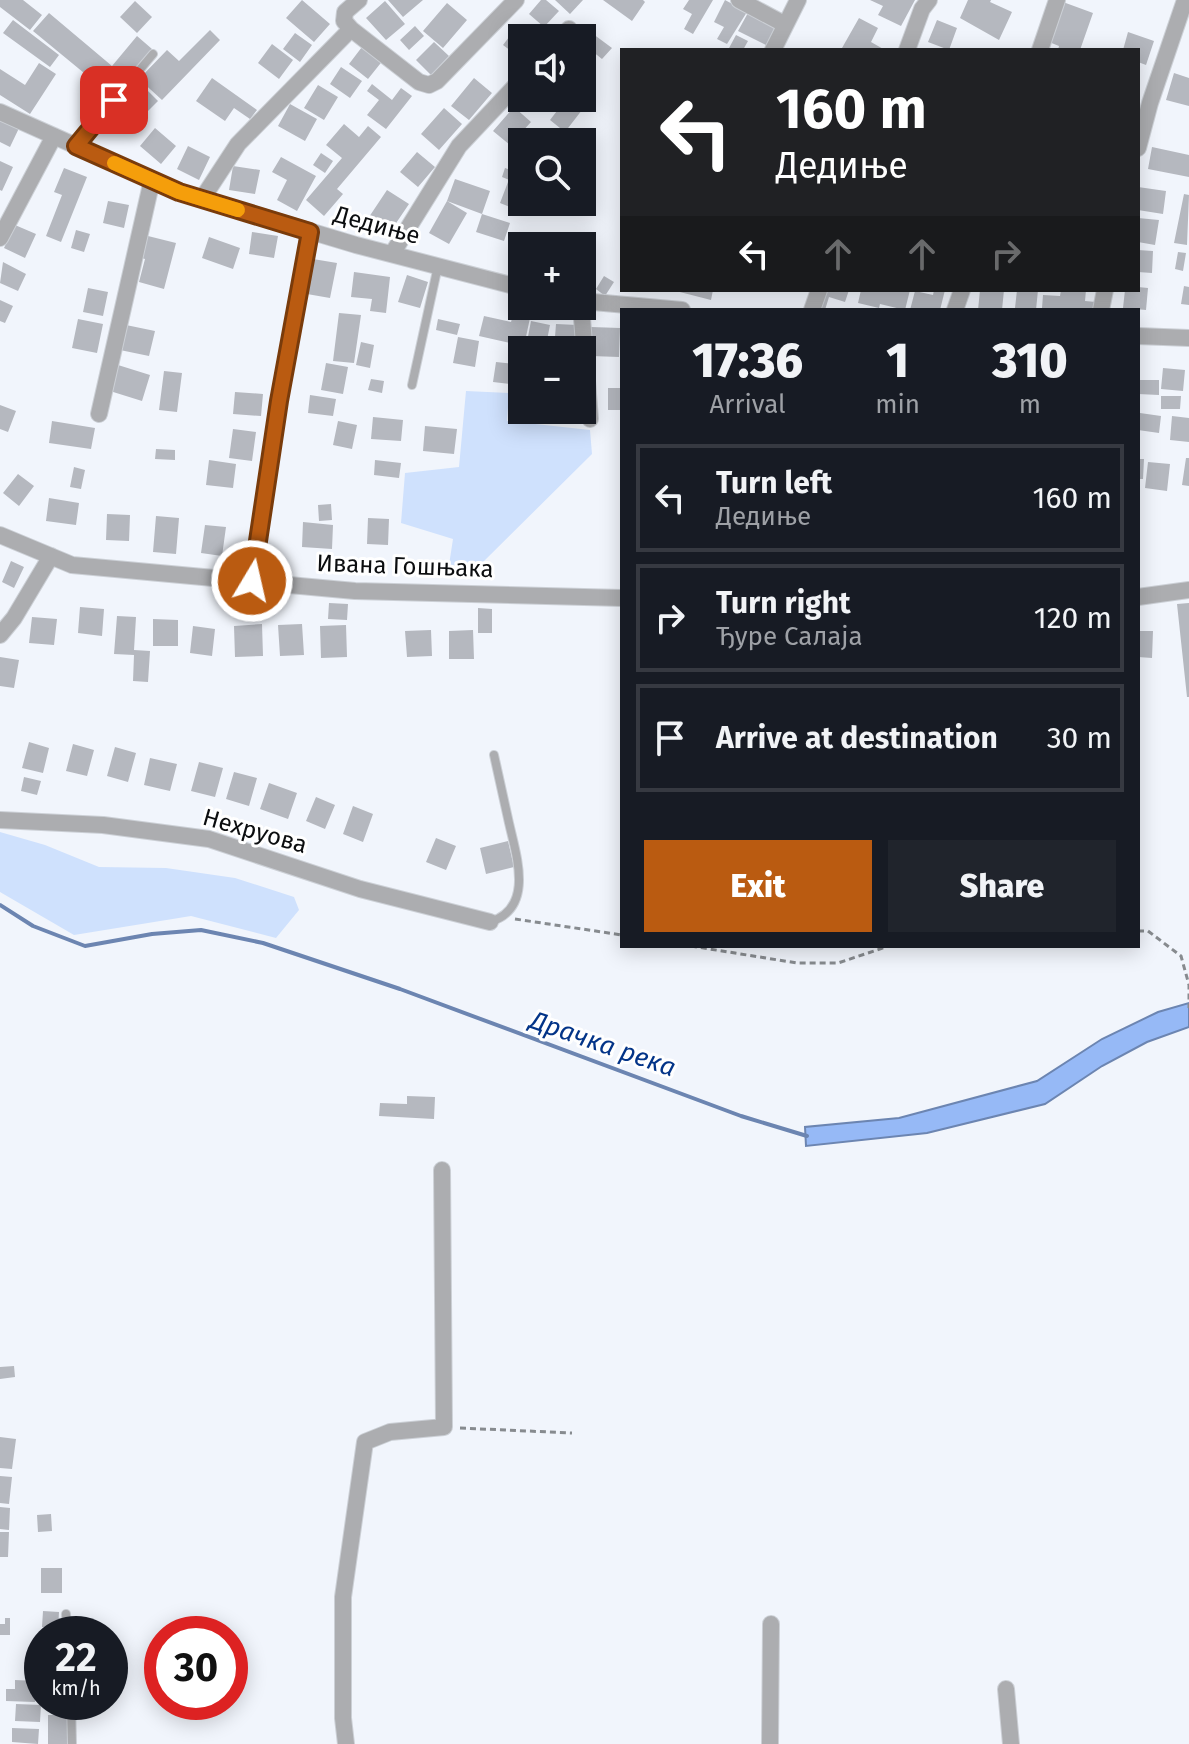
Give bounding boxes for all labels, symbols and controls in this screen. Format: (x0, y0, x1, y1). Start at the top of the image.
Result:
map controls (508, 24, 596, 424)
button: sound (508, 24, 596, 112)
pin (80, 66, 148, 134)
text: 160 m (776, 76, 927, 143)
icon: arrive (92, 78, 136, 122)
icon: left (644, 80, 748, 184)
button: search (508, 128, 596, 216)
text: Дедиње (776, 144, 908, 188)
street label: Дедиње (330, 200, 423, 250)
button: + (508, 232, 596, 320)
icon: left (732, 232, 776, 276)
icon: ahead (816, 232, 860, 276)
icon: ahead (900, 232, 944, 276)
icon: right (984, 232, 1028, 276)
text: 17:36 (692, 332, 803, 390)
text: 1 (886, 332, 909, 390)
text: 310 (992, 332, 1068, 390)
button: − (508, 336, 596, 424)
text: Arrival (709, 389, 786, 420)
text: min (875, 389, 920, 420)
text: m (1019, 389, 1041, 420)
text: Turn left (716, 465, 832, 501)
icon: left (648, 476, 692, 520)
text: 160 m (1033, 480, 1112, 516)
text: Дедиње (716, 501, 811, 532)
position arrow (210, 539, 294, 623)
street label: Ивана Гошњака (316, 549, 494, 583)
text: Turn right (716, 585, 851, 621)
icon: right (648, 596, 692, 640)
text: 120 m (1034, 600, 1112, 636)
text: Ђуре Салаја (716, 621, 863, 652)
icon: arrive (648, 716, 692, 760)
text: Arrive at destination (716, 720, 998, 756)
text: 30 m (1047, 720, 1112, 756)
street label: Нехруова (200, 803, 310, 859)
button: Exit (644, 840, 872, 932)
button: Share (888, 840, 1116, 932)
water label: Драчка река (524, 1004, 680, 1083)
speed limit sign: 30 (144, 1616, 248, 1720)
text: 22 (55, 1634, 97, 1682)
text: km/h (51, 1676, 101, 1700)

